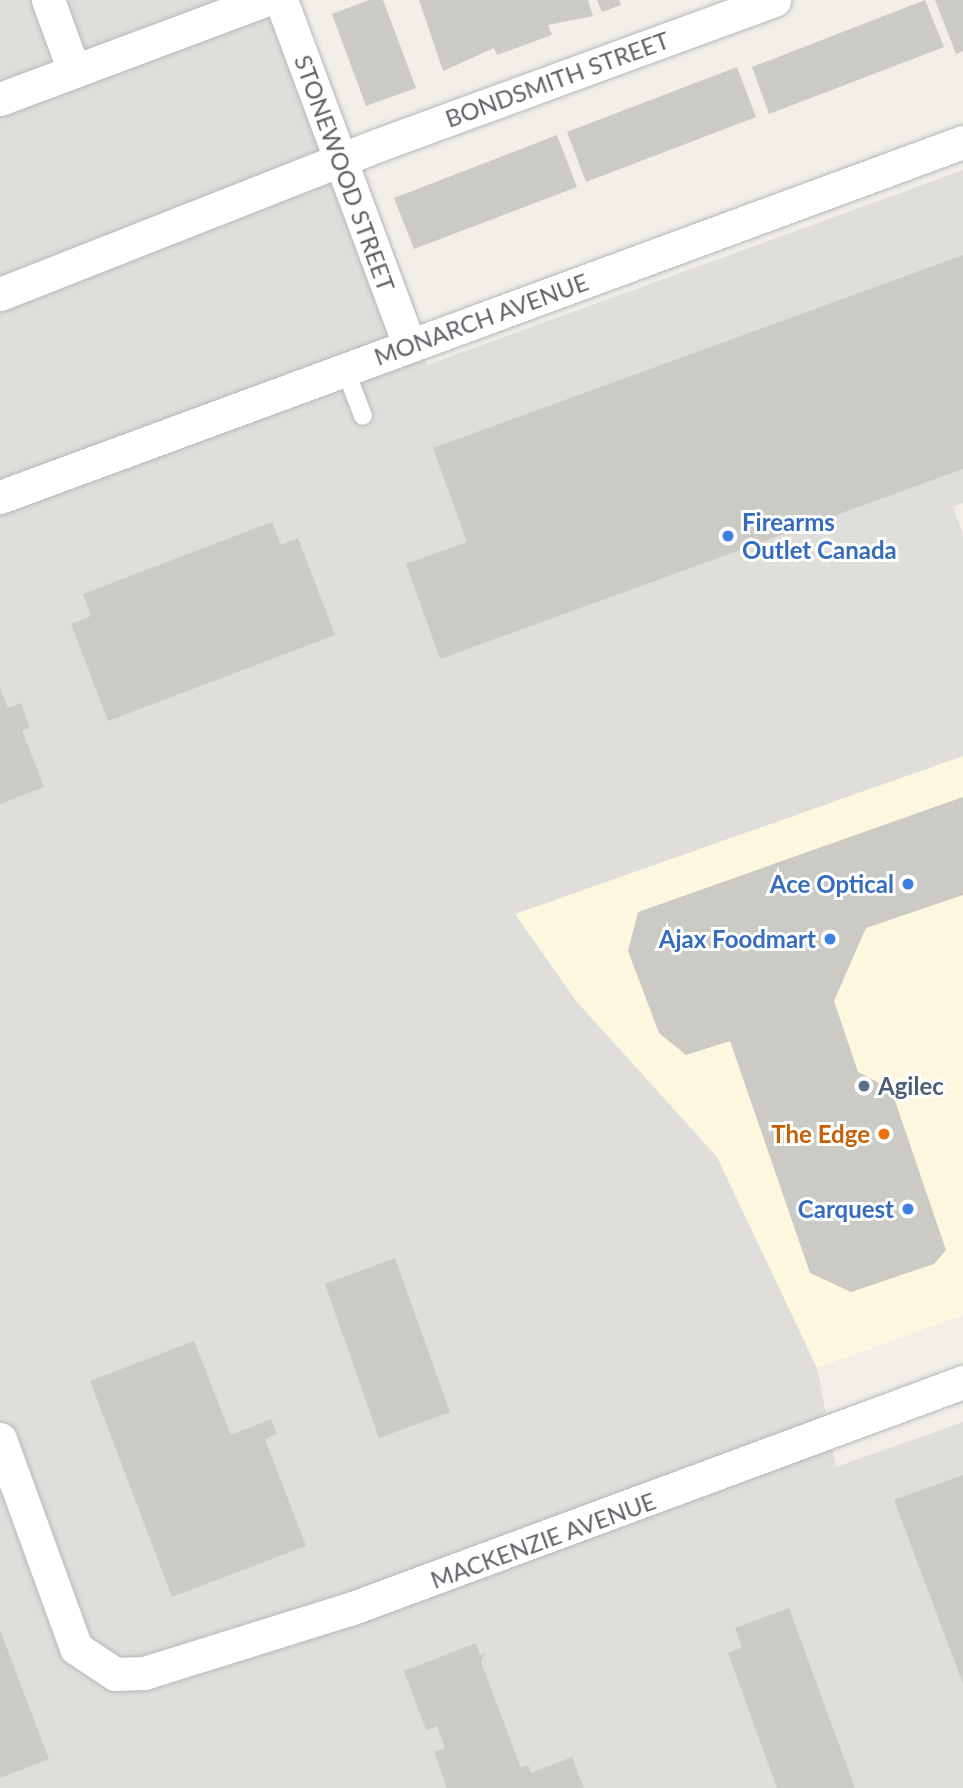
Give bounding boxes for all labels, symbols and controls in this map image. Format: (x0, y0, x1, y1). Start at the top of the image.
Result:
street label: BONDSMITH STREET (441, 25, 673, 133)
street label: STONEWOOD STREET (289, 51, 401, 295)
street label: MONARCH AVENUE (370, 267, 592, 371)
place label: Firearms Outlet Canada (742, 508, 897, 564)
marker: Firearms Outlet Canada (720, 528, 736, 544)
place label: Ace Optical (770, 870, 894, 898)
marker: Ace Optical (900, 876, 916, 892)
place label: Ajax Foodmart (659, 925, 816, 953)
marker: Ajax Foodmart (822, 931, 838, 947)
place label: Agilec (878, 1072, 944, 1100)
marker: Agilec (856, 1078, 872, 1094)
place label: The Edge (771, 1120, 870, 1148)
marker: The Edge (876, 1126, 892, 1142)
place label: Carquest (798, 1195, 894, 1223)
marker: Carquest (900, 1201, 916, 1217)
street label: MACKENZIE AVENUE (426, 1486, 660, 1594)

